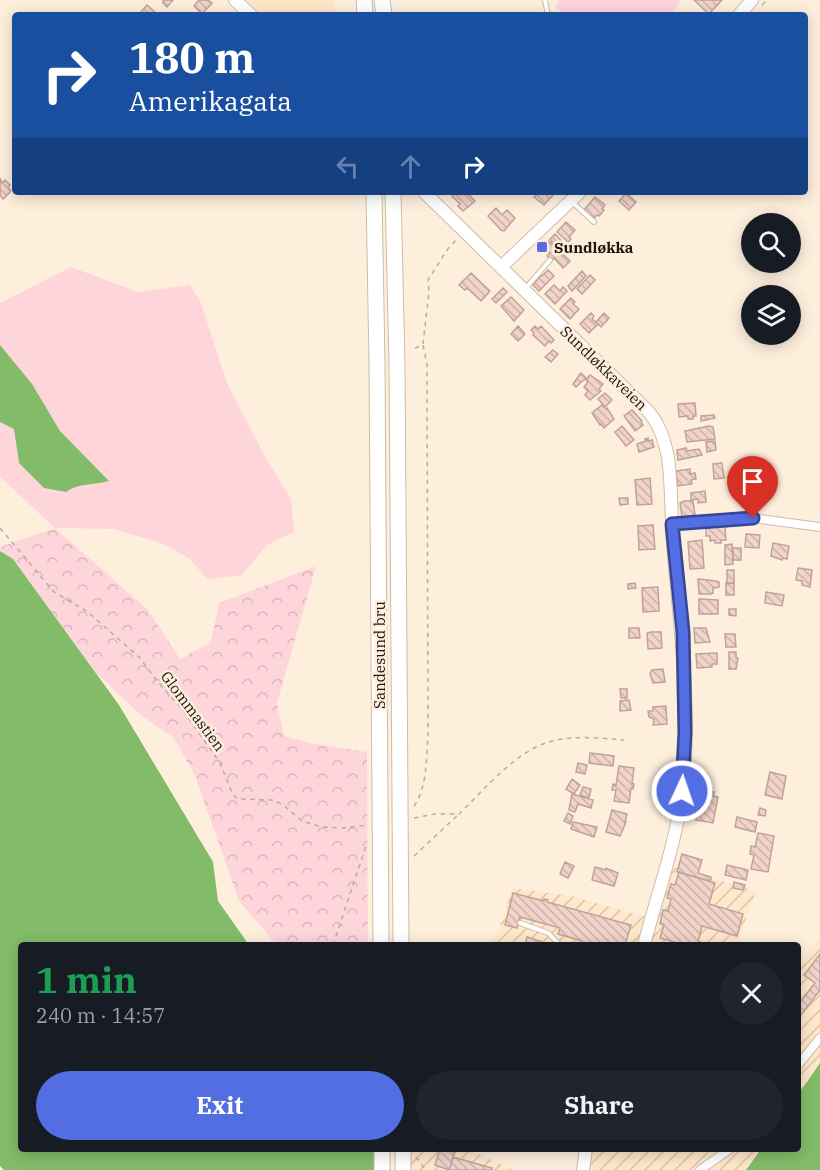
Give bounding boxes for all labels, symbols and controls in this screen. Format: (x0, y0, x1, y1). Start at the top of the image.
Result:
text: 180 m (129, 30, 255, 85)
icon: right (30, 36, 108, 114)
text: Amerikagata (129, 83, 292, 118)
icon: left (331, 150, 364, 183)
icon: ahead (394, 150, 427, 183)
icon: right (457, 150, 490, 183)
map controls (741, 213, 801, 345)
button: search (741, 213, 801, 273)
place label: Sundløkka (554, 238, 634, 257)
marker: Sundløkka (535, 240, 549, 254)
button: layers (741, 285, 801, 345)
street label: Sundløkkaveien (557, 322, 652, 415)
pin (727, 456, 778, 518)
icon: arrive (736, 465, 769, 498)
street label: Sandesund bru (370, 601, 389, 709)
street label: Glommastien (157, 667, 230, 755)
position arrow (650, 759, 714, 823)
text: 1 min (36, 956, 137, 1003)
button: close (720, 962, 783, 1025)
text: 240 m · 14:57 (36, 1002, 165, 1029)
button: Exit (36, 1071, 404, 1140)
button: Share (416, 1071, 783, 1140)

